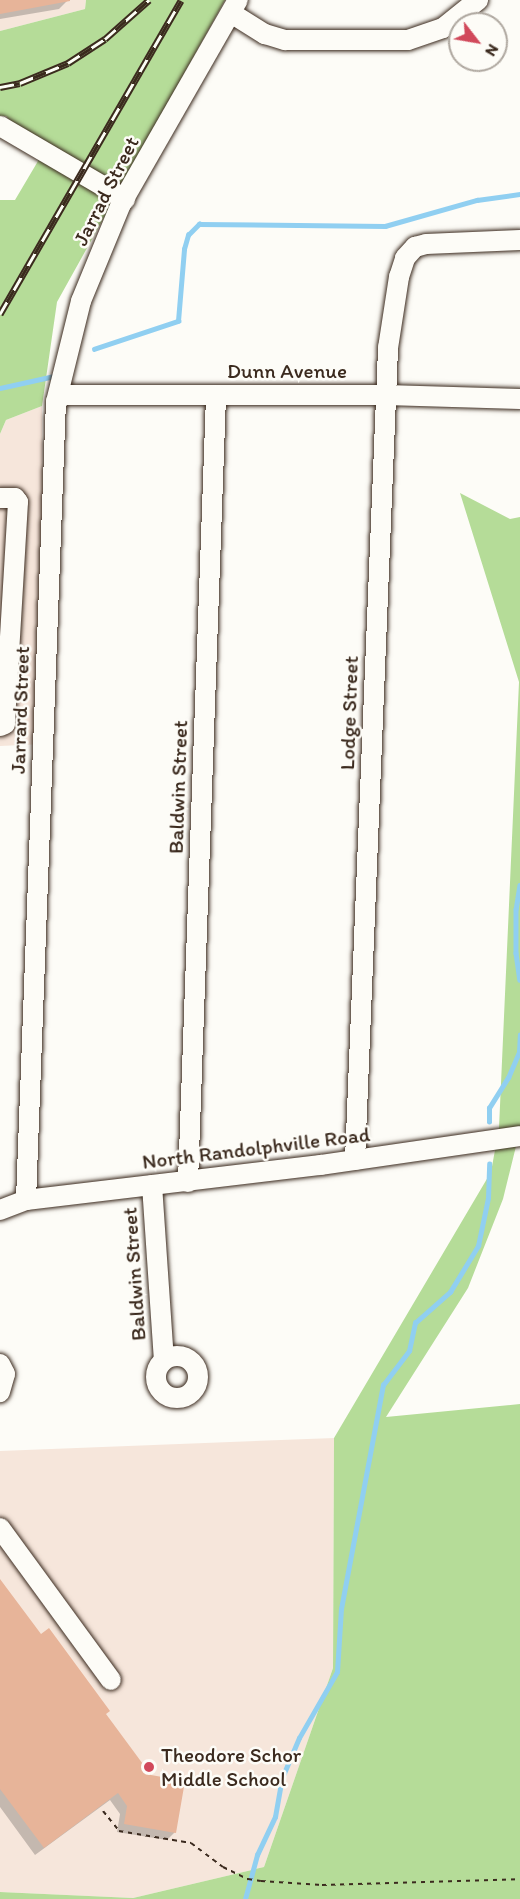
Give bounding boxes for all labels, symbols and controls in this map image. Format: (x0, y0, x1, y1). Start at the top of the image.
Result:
north arrow (448, 12, 508, 72)
text: N (481, 41, 503, 60)
street label: Jarrad Street (68, 132, 144, 250)
street label: Dunn Avenue (228, 358, 346, 384)
street label: Jarrard Street (5, 646, 35, 774)
street label: Lodge Street (334, 656, 364, 770)
street label: Baldwin Street (163, 720, 193, 854)
street label: North Randolphville Road (141, 1122, 371, 1174)
street label: Baldwin Street (117, 1207, 151, 1341)
place label: Theodore Schor Middle School (161, 1742, 301, 1792)
marker: Theodore Schor Middle School (142, 1760, 156, 1774)

